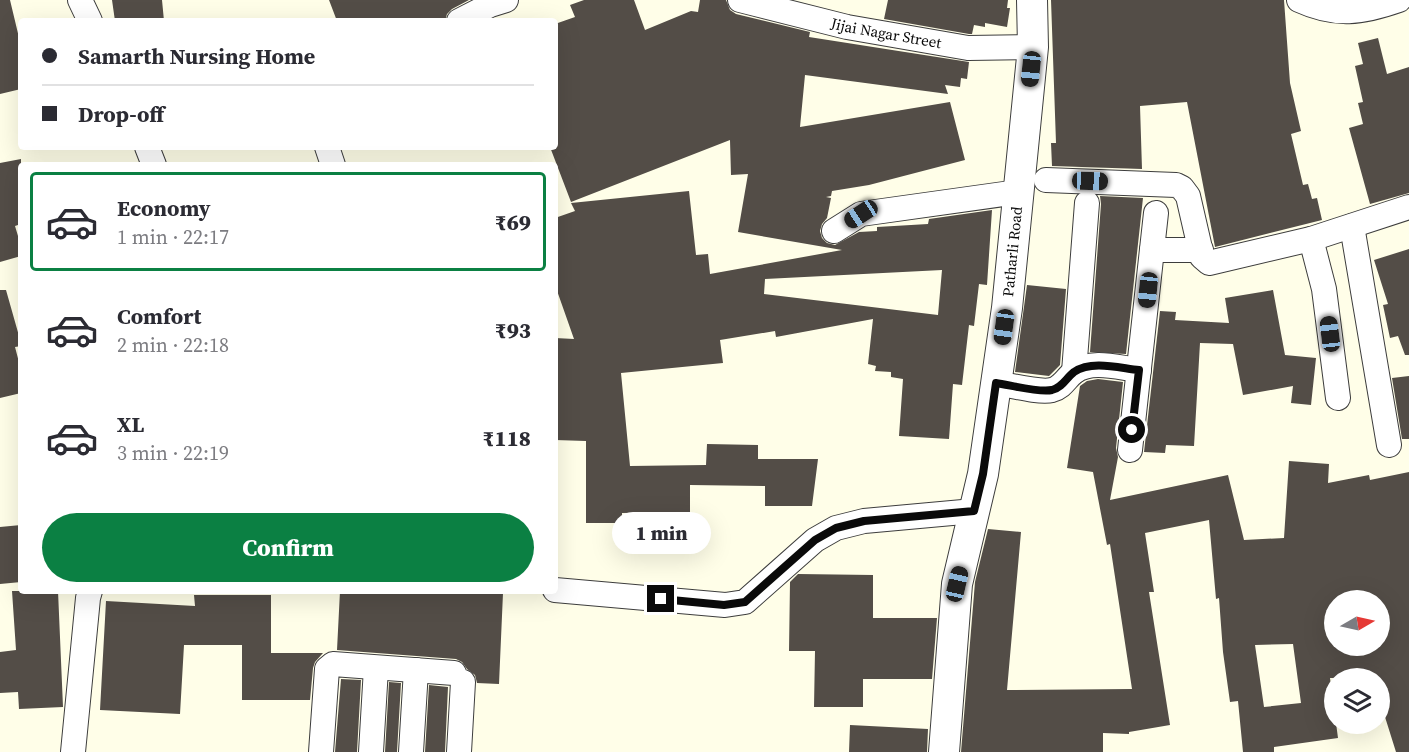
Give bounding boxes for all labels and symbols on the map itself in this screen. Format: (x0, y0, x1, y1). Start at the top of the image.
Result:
street label: Jijai Nagar Street (828, 12, 943, 53)
car (1020, 50, 1042, 88)
car (1072, 171, 1108, 191)
car (841, 197, 881, 231)
street label: Patharli Road (997, 205, 1027, 298)
car (1137, 271, 1159, 309)
car (993, 308, 1015, 346)
car (1319, 315, 1341, 353)
route start (1118, 416, 1145, 443)
callout: 1 min (612, 512, 710, 554)
car (944, 564, 970, 604)
route end (647, 585, 674, 612)
north arrow (1324, 590, 1390, 656)

